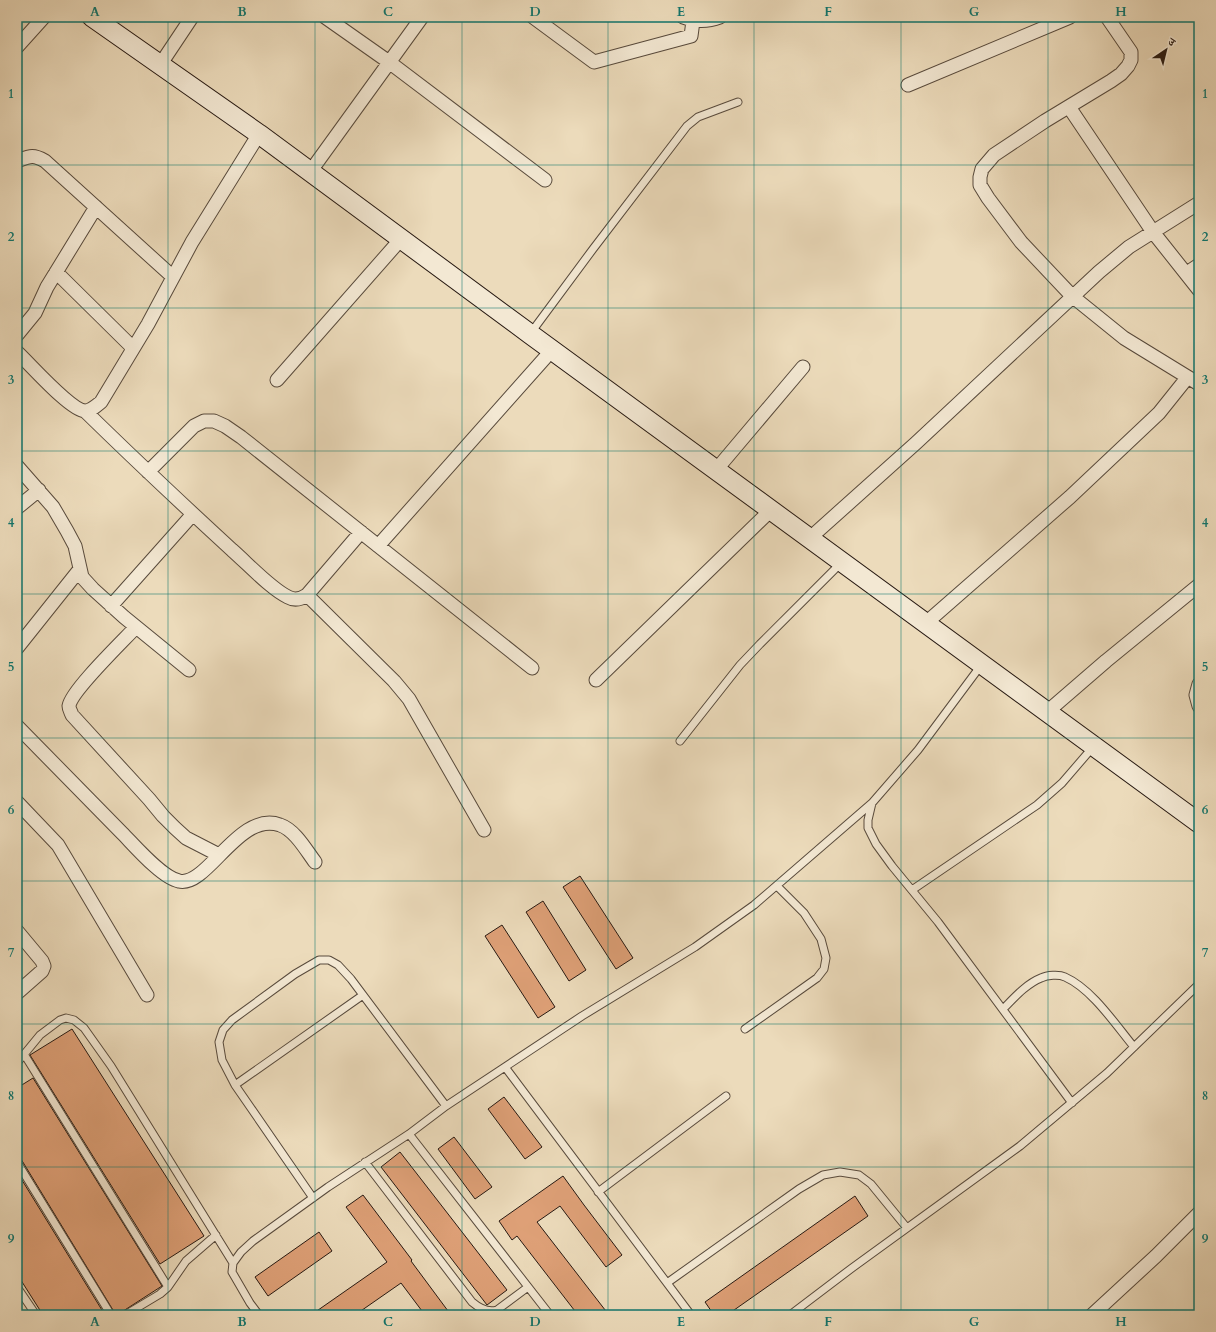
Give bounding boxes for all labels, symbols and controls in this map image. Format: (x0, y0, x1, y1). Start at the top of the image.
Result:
text: A (90, 3, 100, 21)
text: B (237, 3, 247, 21)
text: C (383, 3, 393, 21)
text: D (529, 3, 541, 21)
text: E (677, 3, 685, 21)
text: F (824, 3, 832, 21)
text: G (969, 3, 980, 21)
text: H (1115, 3, 1127, 21)
north arrow (1146, 30, 1186, 70)
text: उ (1164, 34, 1179, 51)
text: 1 (8, 85, 14, 103)
text: 1 (1202, 85, 1208, 103)
text: 2 (8, 228, 15, 246)
text: 2 (1202, 228, 1209, 246)
text: 3 (8, 371, 15, 389)
text: 3 (1202, 371, 1209, 389)
text: 4 (8, 514, 15, 532)
text: 4 (1202, 514, 1209, 532)
text: 5 (8, 658, 14, 676)
text: 5 (1202, 658, 1208, 676)
text: 6 (8, 801, 15, 819)
text: 6 (1202, 801, 1209, 819)
text: 7 (8, 944, 15, 962)
text: 7 (1202, 944, 1209, 962)
text: 8 (8, 1087, 14, 1105)
text: 8 (1202, 1087, 1208, 1105)
text: 9 (8, 1230, 15, 1248)
text: 9 (1202, 1230, 1209, 1248)
text: A (90, 1313, 100, 1331)
text: B (237, 1313, 247, 1331)
text: C (383, 1313, 393, 1331)
text: D (529, 1313, 541, 1331)
text: E (677, 1313, 685, 1331)
text: F (824, 1313, 832, 1331)
text: G (969, 1313, 980, 1331)
text: H (1115, 1313, 1127, 1331)

